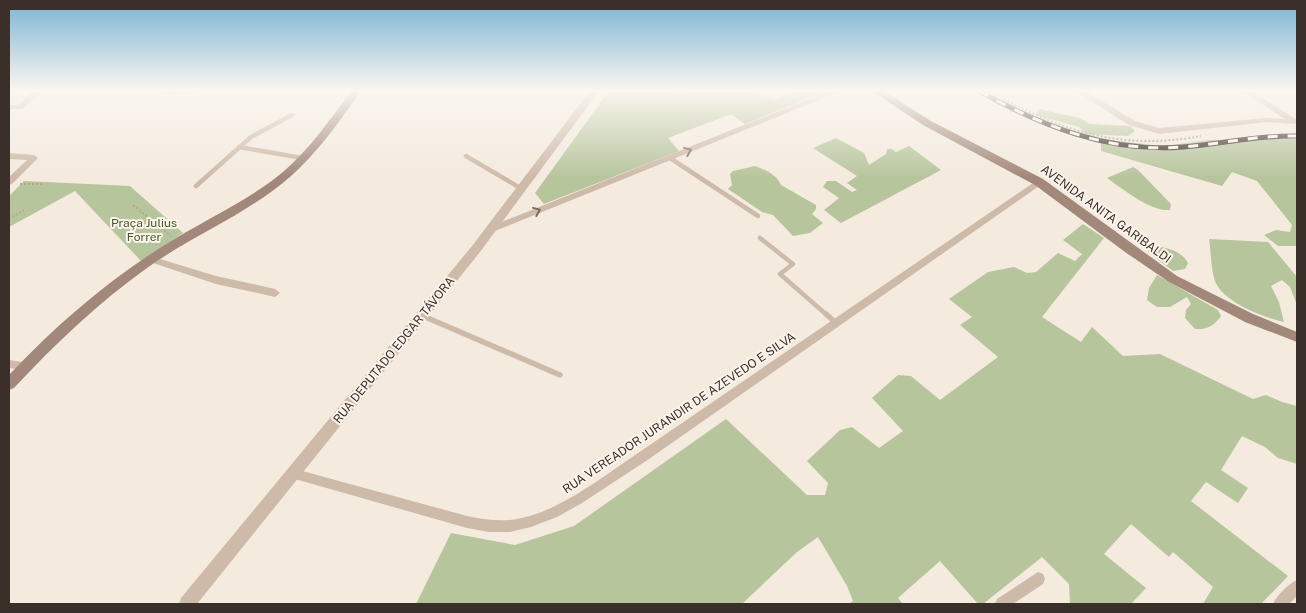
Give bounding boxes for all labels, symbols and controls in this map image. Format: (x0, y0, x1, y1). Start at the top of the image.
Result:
one-way arrow (683, 147, 692, 157)
street label: AVENIDA ANITA GARIBALDI (1038, 162, 1174, 266)
one-way arrow (532, 207, 541, 218)
park label: Praça Julius Forrer (111, 216, 177, 244)
street label: RUA DEPUTADO EDGAR TÁVORA (330, 273, 458, 426)
street label: RUA VEREADOR JURANDIR DE AZEVEDO E SILVA (560, 329, 798, 496)

